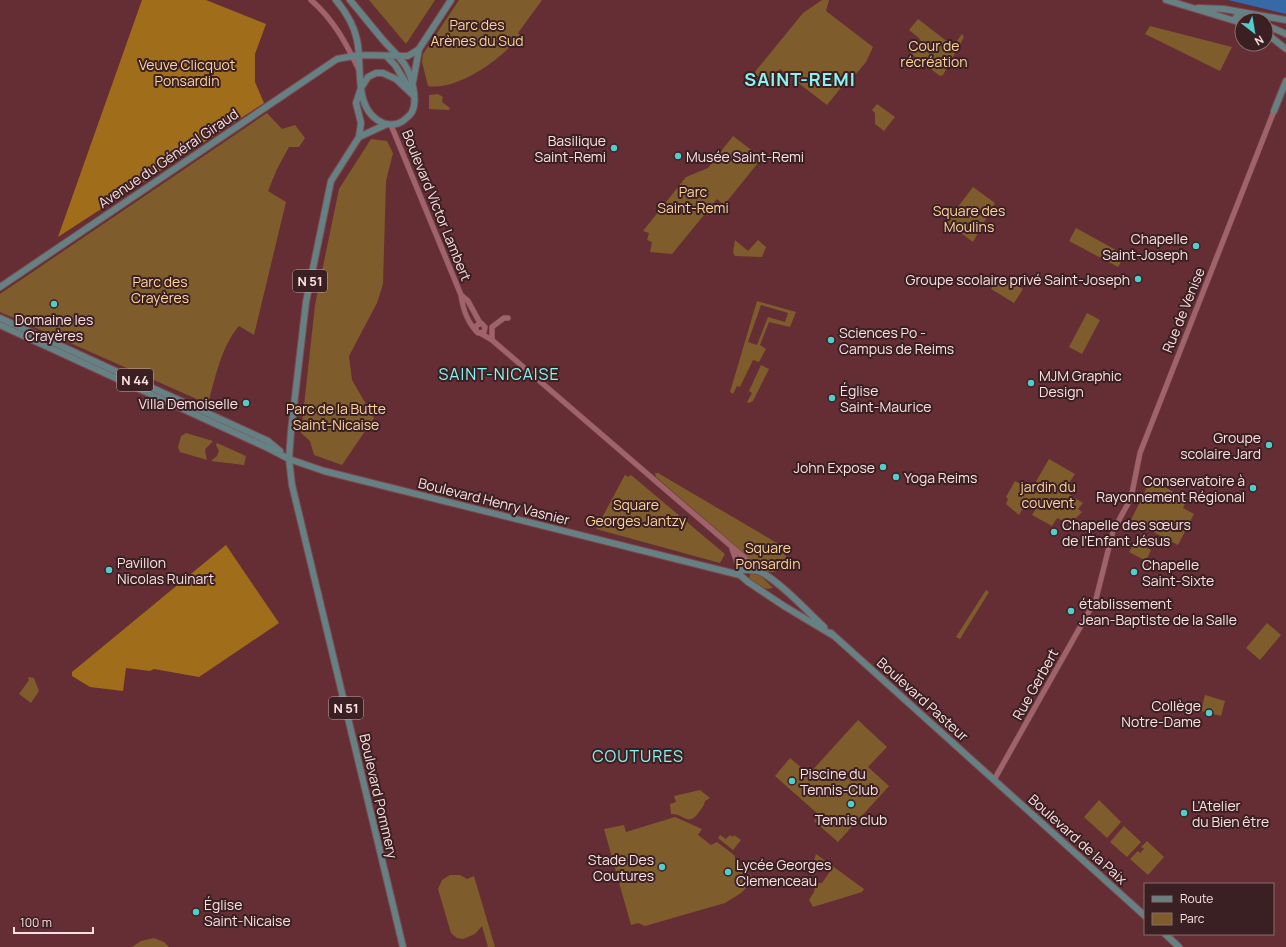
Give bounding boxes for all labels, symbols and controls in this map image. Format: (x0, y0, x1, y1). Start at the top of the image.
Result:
north arrow (1234, 12, 1274, 52)
park label: Parc des Arènes du Sud (430, 15, 524, 50)
text: N (1252, 33, 1267, 50)
park label: Cour de récréation (900, 36, 968, 71)
park label: Veuve Clicquot Ponsardin (139, 55, 236, 90)
district label: SAINT-REMI (744, 67, 856, 91)
street label: Avenue du Général Giraud (94, 104, 242, 212)
street label: Boulevard Victor Lambert (398, 127, 476, 284)
place label: Basilique Saint-Remi (535, 131, 606, 166)
marker: Basilique Saint-Remi (609, 143, 619, 153)
place label: Musée Saint-Remi (686, 147, 804, 166)
marker: Musée Saint-Remi (673, 151, 683, 161)
park label: Parc Saint-Remi (657, 182, 729, 217)
park label: Square des Moulins (933, 201, 1005, 236)
place label: Chapelle Saint-Joseph (1102, 229, 1188, 264)
marker: Chapelle Saint-Joseph (1191, 241, 1201, 251)
street label: Rue de Venise (1157, 265, 1209, 355)
road number: N 51 (293, 270, 327, 292)
place label: Groupe scolaire privé Saint-Joseph (906, 270, 1130, 289)
park label: Parc des Crayères (131, 272, 189, 307)
marker: Groupe scolaire privé Saint-Joseph (1133, 274, 1143, 284)
marker: Domaine les Crayères (49, 299, 59, 309)
place label: Domaine les Crayères (15, 310, 93, 345)
place label: Sciences Po - Campus de Reims (839, 323, 954, 358)
marker: Sciences Po - Campus de Reims (826, 335, 836, 345)
district label: SAINT-NICAISE (438, 363, 560, 385)
place label: MJM Graphic Design (1039, 366, 1122, 401)
road number: N 44 (117, 369, 153, 391)
marker: MJM Graphic Design (1026, 378, 1036, 388)
place label: Église Saint-Maurice (840, 381, 931, 416)
marker: Église Saint-Maurice (827, 393, 837, 403)
place label: Villa Demoiselle (138, 394, 238, 413)
marker: Villa Demoiselle (241, 398, 251, 408)
park label: Parc de la Butte Saint-Nicaise (286, 399, 386, 434)
place label: Groupe scolaire Jard (1180, 428, 1261, 463)
marker: Groupe scolaire Jard (1264, 440, 1274, 450)
place label: John Expose (793, 458, 875, 477)
marker: John Expose (878, 462, 888, 472)
place label: Yoga Reims (904, 468, 977, 487)
place label: Conservatoire à Rayonnement Régional (1096, 471, 1245, 506)
marker: Yoga Reims (891, 472, 901, 482)
street label: Boulevard Henry Vasnier (416, 473, 572, 529)
park label: jardin du couvent (1019, 477, 1076, 512)
marker: Conservatoire à Rayonnement Régional (1248, 483, 1258, 493)
park label: Square Georges Jantzy (586, 495, 687, 530)
place label: Chapelle des sœurs de l'Enfant Jésus (1062, 515, 1191, 550)
marker: Chapelle des sœurs de l'Enfant Jésus (1049, 527, 1059, 537)
park label: Square Ponsardin (736, 538, 800, 573)
place label: Pavillon Nicolas Ruinart (117, 553, 214, 588)
place label: Chapelle Saint-Sixte (1142, 555, 1214, 590)
marker: Pavillon Nicolas Ruinart (104, 565, 114, 575)
marker: Chapelle Saint-Sixte (1129, 567, 1139, 577)
place label: établissement Jean-Baptiste de la Salle (1079, 594, 1237, 629)
marker: établissement Jean-Baptiste de la Salle (1066, 606, 1076, 616)
street label: Rue Gerbert (1008, 645, 1062, 723)
street label: Boulevard Pasteur (873, 653, 973, 745)
place label: Collège Notre-Dame (1121, 696, 1201, 731)
road number: N 51 (329, 697, 363, 719)
marker: Collège Notre-Dame (1204, 708, 1214, 718)
street label: Boulevard Pommery (355, 732, 403, 861)
district label: COUTURES (592, 745, 684, 767)
place label: Piscine du Tennis-Club (800, 764, 878, 799)
marker: Piscine du Tennis-Club (787, 776, 797, 786)
street label: Boulevard de la Paix (1025, 790, 1132, 889)
place label: L'Atelier du Bien être (1192, 796, 1269, 831)
marker: Tennis club (846, 799, 856, 809)
marker: L'Atelier du Bien être (1179, 808, 1189, 818)
place label: Tennis club (815, 810, 887, 829)
place label: Stade Des Coutures (588, 850, 654, 885)
place label: Lycée Georges Clemenceau (736, 855, 831, 890)
marker: Stade Des Coutures (657, 862, 667, 872)
marker: Lycée Georges Clemenceau (723, 867, 733, 877)
legend (1144, 883, 1274, 935)
text: Route (1180, 890, 1213, 907)
place label: Église Saint-Nicaise (204, 895, 291, 930)
marker: Église Saint-Nicaise (191, 907, 201, 917)
scale bar (14, 909, 93, 935)
text: Parc (1180, 910, 1205, 927)
text: 100 m (20, 914, 52, 931)

